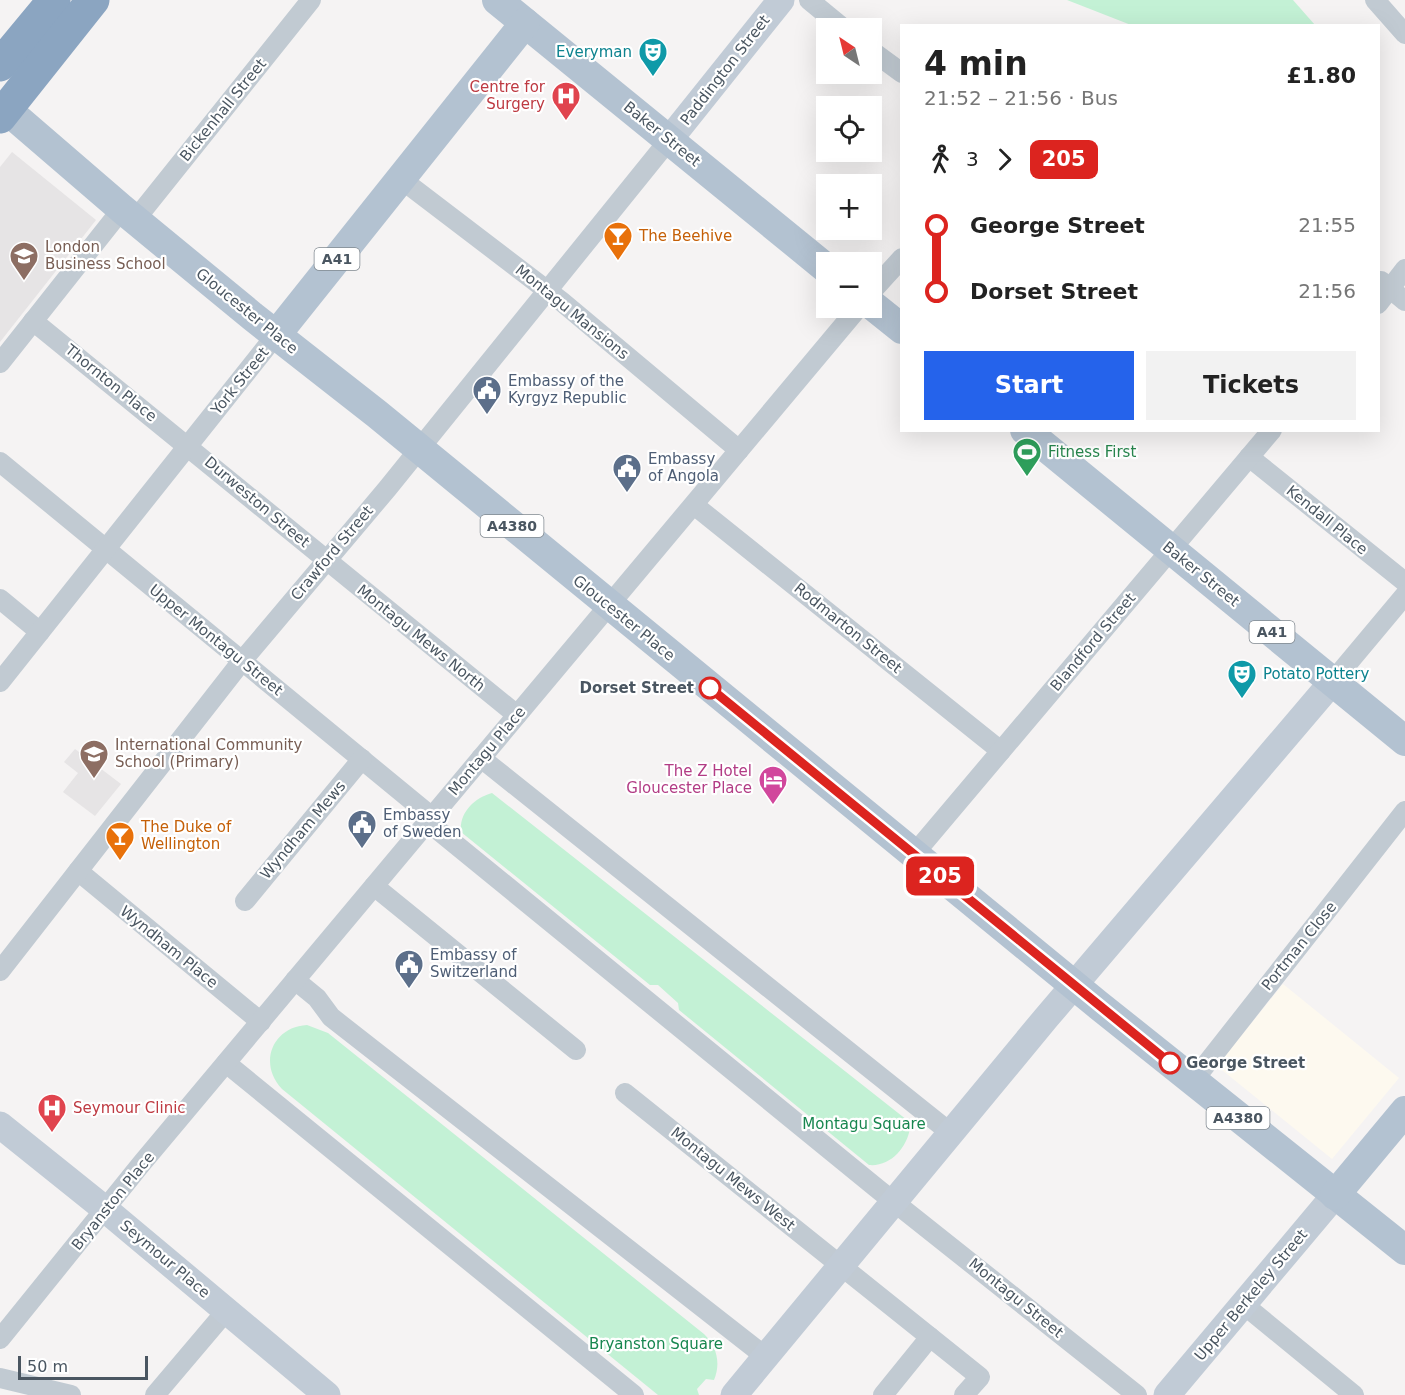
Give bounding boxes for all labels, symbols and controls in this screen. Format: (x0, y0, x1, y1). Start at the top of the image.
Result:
street label: Paddington Street (676, 11, 774, 129)
north arrow (816, 18, 882, 84)
map controls (816, 18, 882, 318)
theatre icon: Everyman (637, 36, 669, 78)
place label: Everyman (556, 43, 632, 61)
text: 4 min (924, 44, 1028, 83)
street label: Bickenhall Street (176, 55, 270, 165)
text: £1.80 (1286, 63, 1356, 88)
place label: Centre for Surgery (469, 78, 546, 113)
hospital icon: Centre for Surgery (550, 80, 582, 122)
text: 21:52 – 21:56 · Bus (924, 86, 1118, 110)
button: locate (816, 96, 882, 162)
street label: Baker Street (620, 98, 704, 170)
icon: walk (924, 143, 957, 176)
icon: forward (988, 143, 1021, 176)
text: 3 (966, 147, 979, 171)
text: 205 (1042, 147, 1086, 171)
button: + (816, 174, 882, 240)
text: George Street (970, 213, 1145, 238)
text: 21:55 (1298, 213, 1356, 237)
bar icon: The Beehive (602, 220, 634, 262)
place label: The Beehive (638, 227, 732, 245)
place label: London Business School (45, 238, 166, 273)
school or university icon: London Business School (8, 240, 40, 282)
road number: A41 (314, 248, 360, 270)
button: − (816, 252, 882, 318)
street label: Montagu Mansions (512, 261, 632, 363)
street label: Gloucester Place (192, 264, 302, 358)
text: Dorset Street (970, 279, 1138, 304)
text: 21:56 (1298, 279, 1356, 303)
street label: Thornton Place (61, 340, 160, 425)
street label: York Street (207, 344, 273, 419)
button: Start (924, 351, 1134, 420)
button: Tickets (1146, 351, 1356, 420)
place label: Embassy of the Kyrgyz Republic (508, 372, 627, 407)
public building icon: Embassy of the Kyrgyz Republic (471, 374, 503, 416)
sports icon: Fitness First (1011, 436, 1043, 478)
place label: Fitness First (1048, 443, 1136, 461)
place label: Embassy of Angola (648, 450, 719, 485)
public building icon: Embassy of Angola (611, 452, 643, 494)
street label: Durweston Street (201, 453, 313, 551)
street label: Kendall Place (1283, 482, 1371, 558)
street label: Crawford Street (287, 502, 377, 604)
road number: A4380 (480, 515, 544, 537)
street label: Baker Street (1159, 538, 1243, 610)
street label: Gloucester Place (569, 571, 679, 665)
street label: Rodmarton Street (791, 579, 906, 677)
street label: Upper Montagu Street (146, 581, 286, 699)
street label: Montagu Mews North (353, 581, 489, 695)
street label: Blandford Street (1047, 589, 1139, 695)
road number: A41 (1250, 621, 1294, 643)
theatre icon: Potato Pottery (1226, 658, 1258, 700)
place label: Potato Pottery (1263, 665, 1369, 683)
marker: Dorset Street (699, 677, 721, 699)
place label: Dorset Street (579, 679, 694, 697)
street label: Montagu Place (445, 703, 529, 799)
place label: International Community School (Primary) (115, 736, 302, 771)
school or university icon: International Community School (Primary) (78, 738, 110, 780)
place label: The Z Hotel Gloucester Place (626, 762, 752, 797)
hotel icon: The Z Hotel Gloucester Place (757, 764, 789, 806)
street label: Wyndham Mews (257, 777, 349, 883)
place label: Embassy of Sweden (383, 806, 462, 841)
public building icon: Embassy of Sweden (346, 808, 378, 850)
place label: The Duke of Wellington (140, 818, 232, 853)
bar icon: The Duke of Wellington (104, 820, 136, 862)
line badge: 205 (906, 856, 974, 896)
text: 205 (918, 864, 962, 888)
street label: Portman Close (1258, 898, 1340, 994)
street label: Wyndham Place (117, 902, 221, 992)
place label: Embassy of Switzerland (430, 946, 518, 981)
public building icon: Embassy of Switzerland (393, 948, 425, 990)
marker: George Street (1159, 1052, 1181, 1074)
place label: George Street (1186, 1054, 1305, 1072)
hospital icon: Seymour Clinic (36, 1092, 68, 1134)
place label: Seymour Clinic (73, 1099, 186, 1117)
road number: A4380 (1206, 1107, 1270, 1129)
park label: Montagu Square (802, 1115, 926, 1133)
street label: Montagu Mews West (667, 1123, 799, 1235)
street label: Bryanston Place (68, 1148, 158, 1254)
street label: Seymour Place (116, 1216, 214, 1302)
street label: Upper Berkeley Street (1191, 1226, 1311, 1364)
street label: Montagu Street (965, 1254, 1067, 1342)
park label: Bryanston Square (589, 1335, 723, 1353)
scale bar (18, 1353, 148, 1380)
text: 50 m (27, 1357, 68, 1376)

